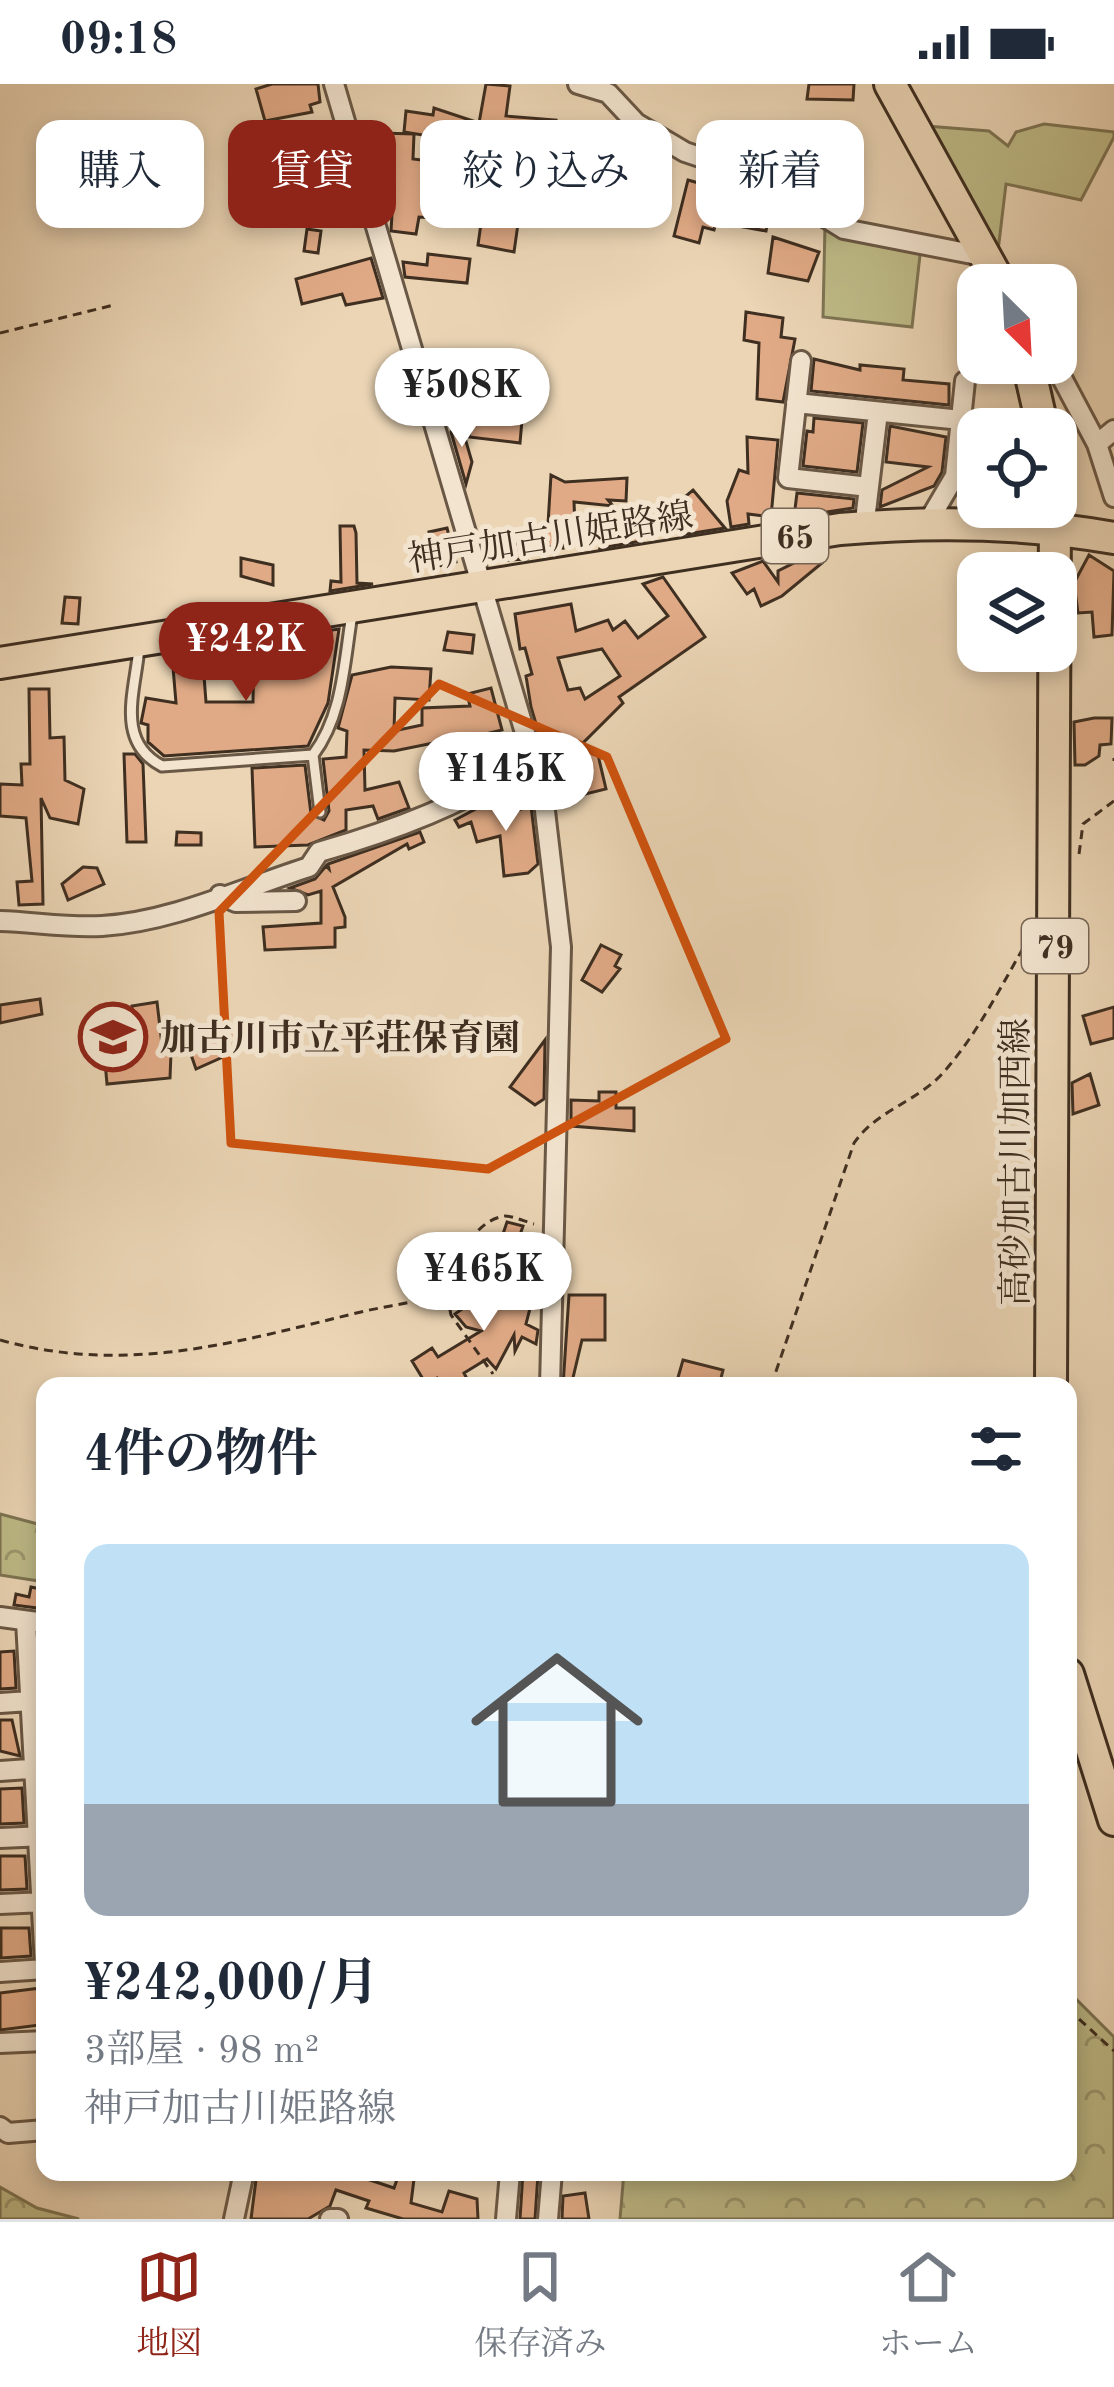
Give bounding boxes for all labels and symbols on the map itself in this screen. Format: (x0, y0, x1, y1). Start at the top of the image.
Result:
north arrow (957, 264, 1077, 384)
pin: ¥508K (378, 348, 546, 450)
street label: 神戸加古川姫路線 (405, 496, 696, 580)
road number: 65 (762, 509, 828, 563)
pin: ¥242K (162, 602, 330, 704)
pin: ¥145K (422, 732, 590, 834)
road number: 79 (1022, 919, 1088, 973)
school or university icon: 加古川市立平荘保育園 (78, 1002, 148, 1072)
street label: 高砂加古川加西線 (996, 1018, 1036, 1306)
place label: 加古川市立平荘保育園 (160, 1019, 520, 1059)
pin: ¥465K (400, 1232, 568, 1334)

